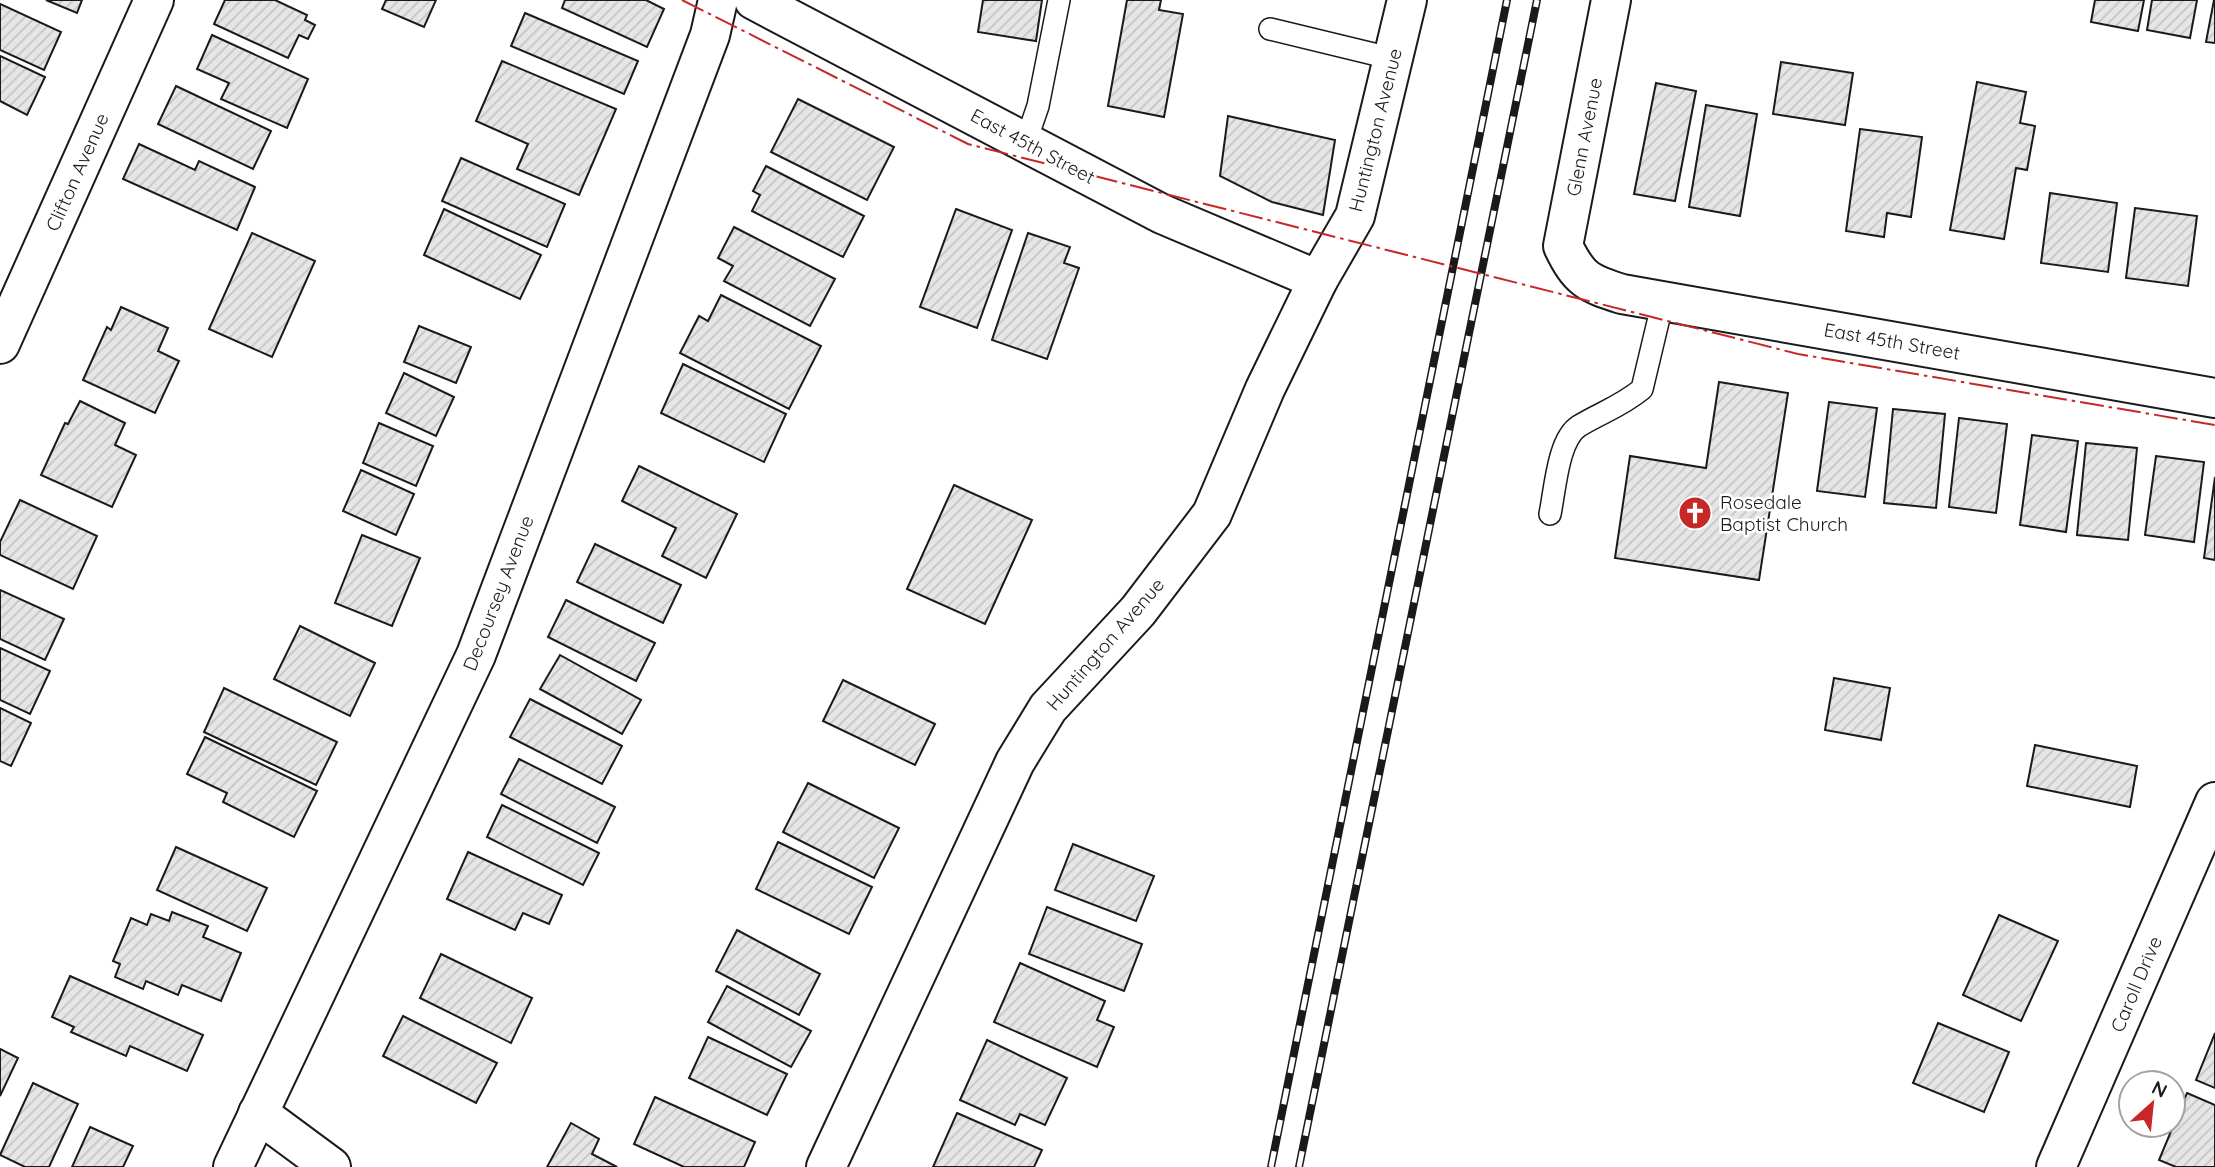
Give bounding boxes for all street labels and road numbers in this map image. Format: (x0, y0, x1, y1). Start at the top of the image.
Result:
street label: Huntington Avenue (1343, 46, 1407, 214)
street label: Glenn Avenue (1561, 76, 1607, 198)
street label: East 45th Street (967, 103, 1099, 189)
street label: Clifton Avenue (40, 109, 114, 235)
street label: East 45th Street (1822, 317, 1962, 365)
street label: Decoursey Avenue (457, 512, 539, 674)
street label: Huntington Avenue (1041, 573, 1169, 715)
street label: Caroll Drive (2105, 932, 2167, 1036)

